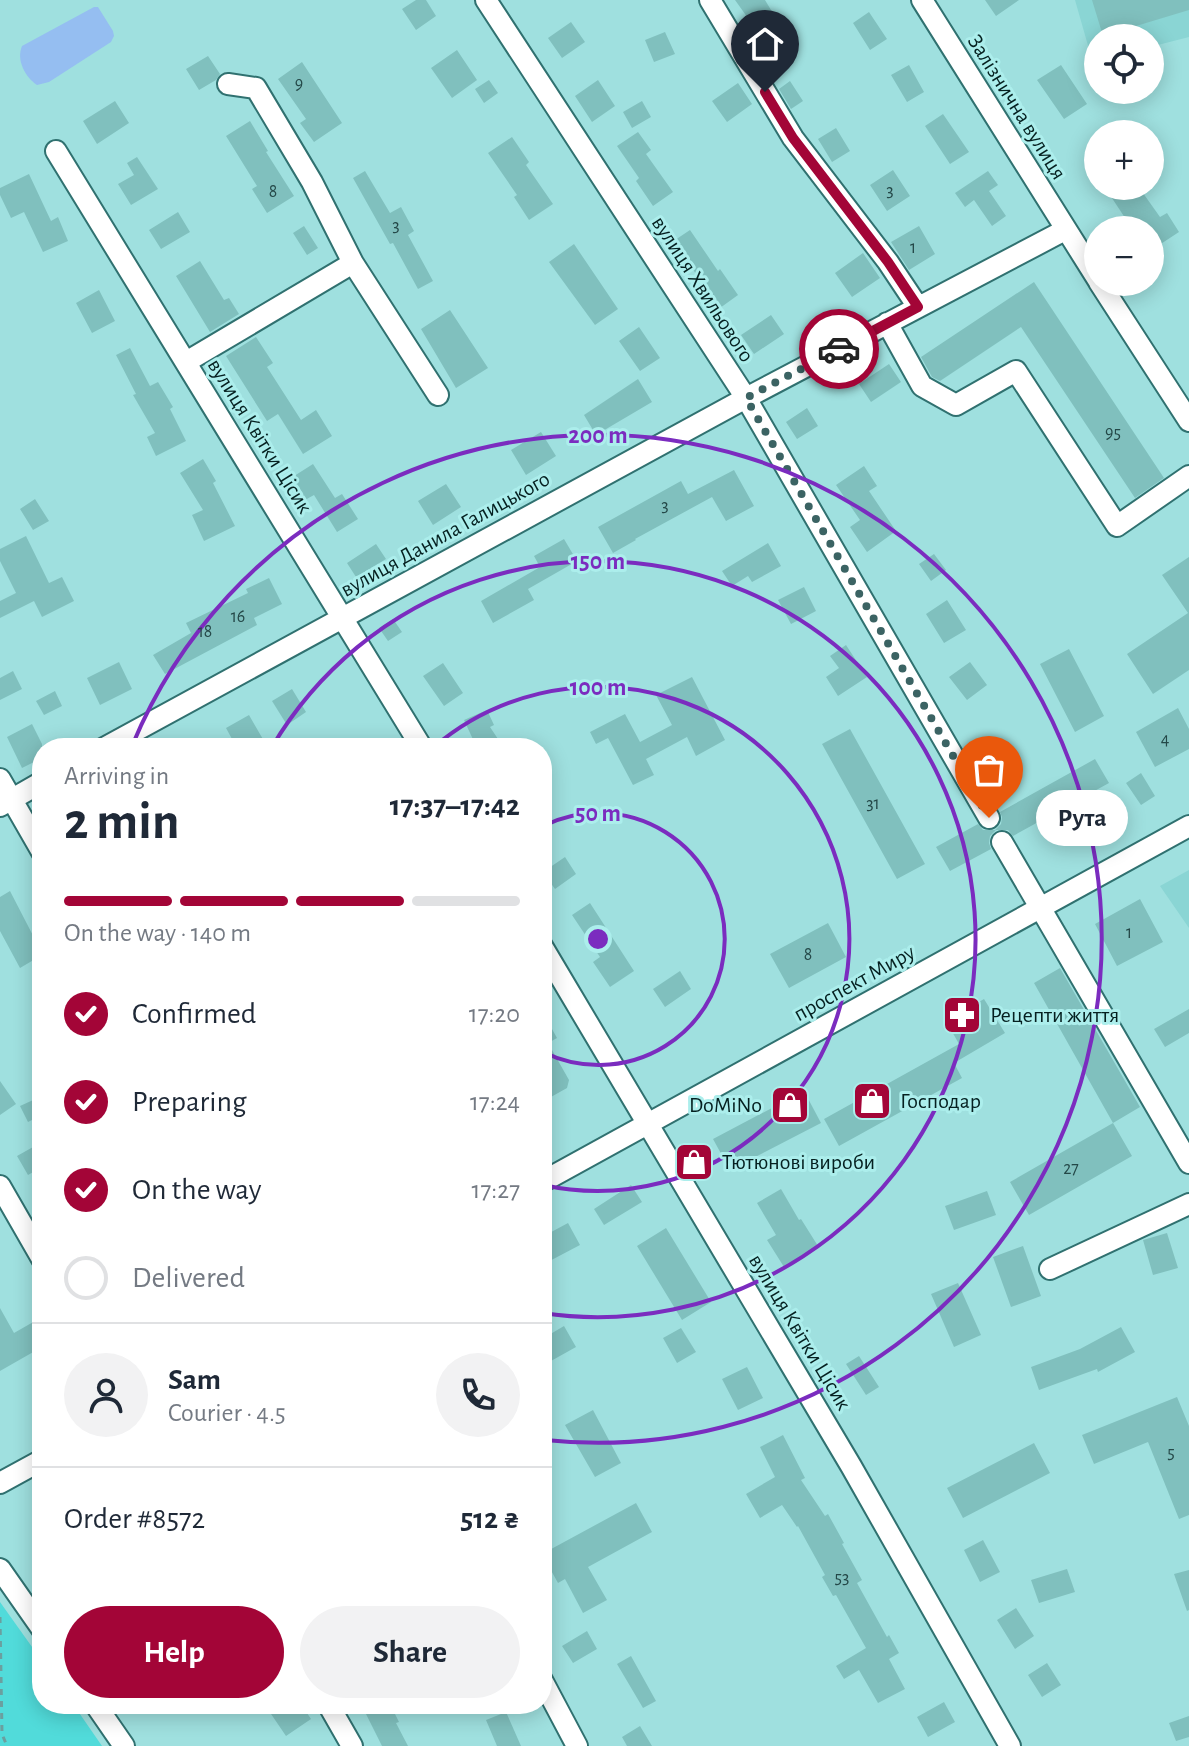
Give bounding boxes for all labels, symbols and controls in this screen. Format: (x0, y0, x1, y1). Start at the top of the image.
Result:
pin (731, 10, 799, 92)
icon: home (743, 22, 787, 66)
map controls (1084, 24, 1164, 296)
button: locate (1084, 24, 1164, 104)
street label: Залізнична вулиця (964, 31, 1070, 183)
house number: 9 (295, 75, 303, 93)
button: + (1084, 120, 1164, 200)
house number: 3 (886, 182, 894, 200)
house number: 8 (269, 183, 277, 201)
street label: вулиця Хвильового (648, 212, 758, 366)
button: − (1084, 216, 1164, 296)
house number: 3 (392, 217, 400, 235)
house number: 1 (910, 239, 916, 257)
courier (799, 309, 879, 389)
icon: car (817, 327, 861, 371)
street label: вулиця Квітки Цісик (204, 355, 316, 517)
text: 200 m (568, 424, 628, 448)
house number: 95 (1105, 424, 1121, 442)
street label: вулиця Данила Галицького (337, 467, 553, 601)
house number: 3 (661, 497, 669, 515)
text: 150 m (571, 550, 625, 574)
house number: 16 (231, 608, 245, 626)
house number: 18 (198, 623, 212, 641)
text: 100 m (570, 676, 626, 700)
house number: 4 (1161, 731, 1170, 749)
pin (955, 736, 1023, 818)
icon: bag (967, 748, 1011, 792)
text: Arriving in (64, 763, 169, 789)
callout: Рута (1037, 790, 1129, 846)
text: 17:37–17:42 (390, 791, 520, 821)
house number: 31 (866, 795, 880, 813)
text: 2 min (64, 796, 179, 848)
text: 50 m (575, 802, 621, 826)
text: Рута (1057, 805, 1107, 831)
text: On the way · 140 m (64, 920, 251, 946)
house number: 1 (1126, 924, 1132, 942)
centre of rings (584, 925, 612, 953)
street label: проспект Миру (790, 940, 919, 1025)
house number: 8 (804, 946, 812, 964)
icon: check (64, 992, 108, 1036)
pharmacy icon: Рецепти життя (941, 994, 983, 1036)
text: Confirmed (132, 999, 256, 1029)
text: 17:20 (469, 1001, 520, 1027)
place label: Рецепти життя (990, 1004, 1119, 1026)
icon: check (64, 1080, 108, 1124)
shop icon: Господар (851, 1080, 893, 1122)
shop icon: DoMiNo (769, 1084, 811, 1126)
text: Preparing (132, 1087, 247, 1117)
text: 17:24 (470, 1089, 520, 1115)
place label: Господар (900, 1090, 981, 1112)
place label: DoMiNo (689, 1094, 762, 1116)
shop icon: Тютюнові вироби (673, 1141, 715, 1183)
place label: Тютюнові вироби (722, 1151, 875, 1173)
house number: 27 (1063, 1160, 1079, 1178)
icon: check (64, 1168, 108, 1212)
text: On the way (132, 1175, 261, 1205)
text: 17:27 (472, 1177, 520, 1203)
street label: вулиця Квітки Цісик (745, 1250, 855, 1414)
text: Delivered (132, 1263, 245, 1293)
button: person (64, 1353, 148, 1437)
button: phone (436, 1353, 520, 1437)
text: Sam (168, 1365, 221, 1395)
text: Courier · 4.5 (168, 1400, 286, 1426)
house number: 5 (1167, 1444, 1175, 1462)
text: Order #8572 (64, 1504, 205, 1534)
text: 512 ₴ (460, 1504, 520, 1534)
house number: 53 (835, 1569, 849, 1587)
button: Help (64, 1606, 284, 1698)
button: Share (300, 1606, 520, 1698)

